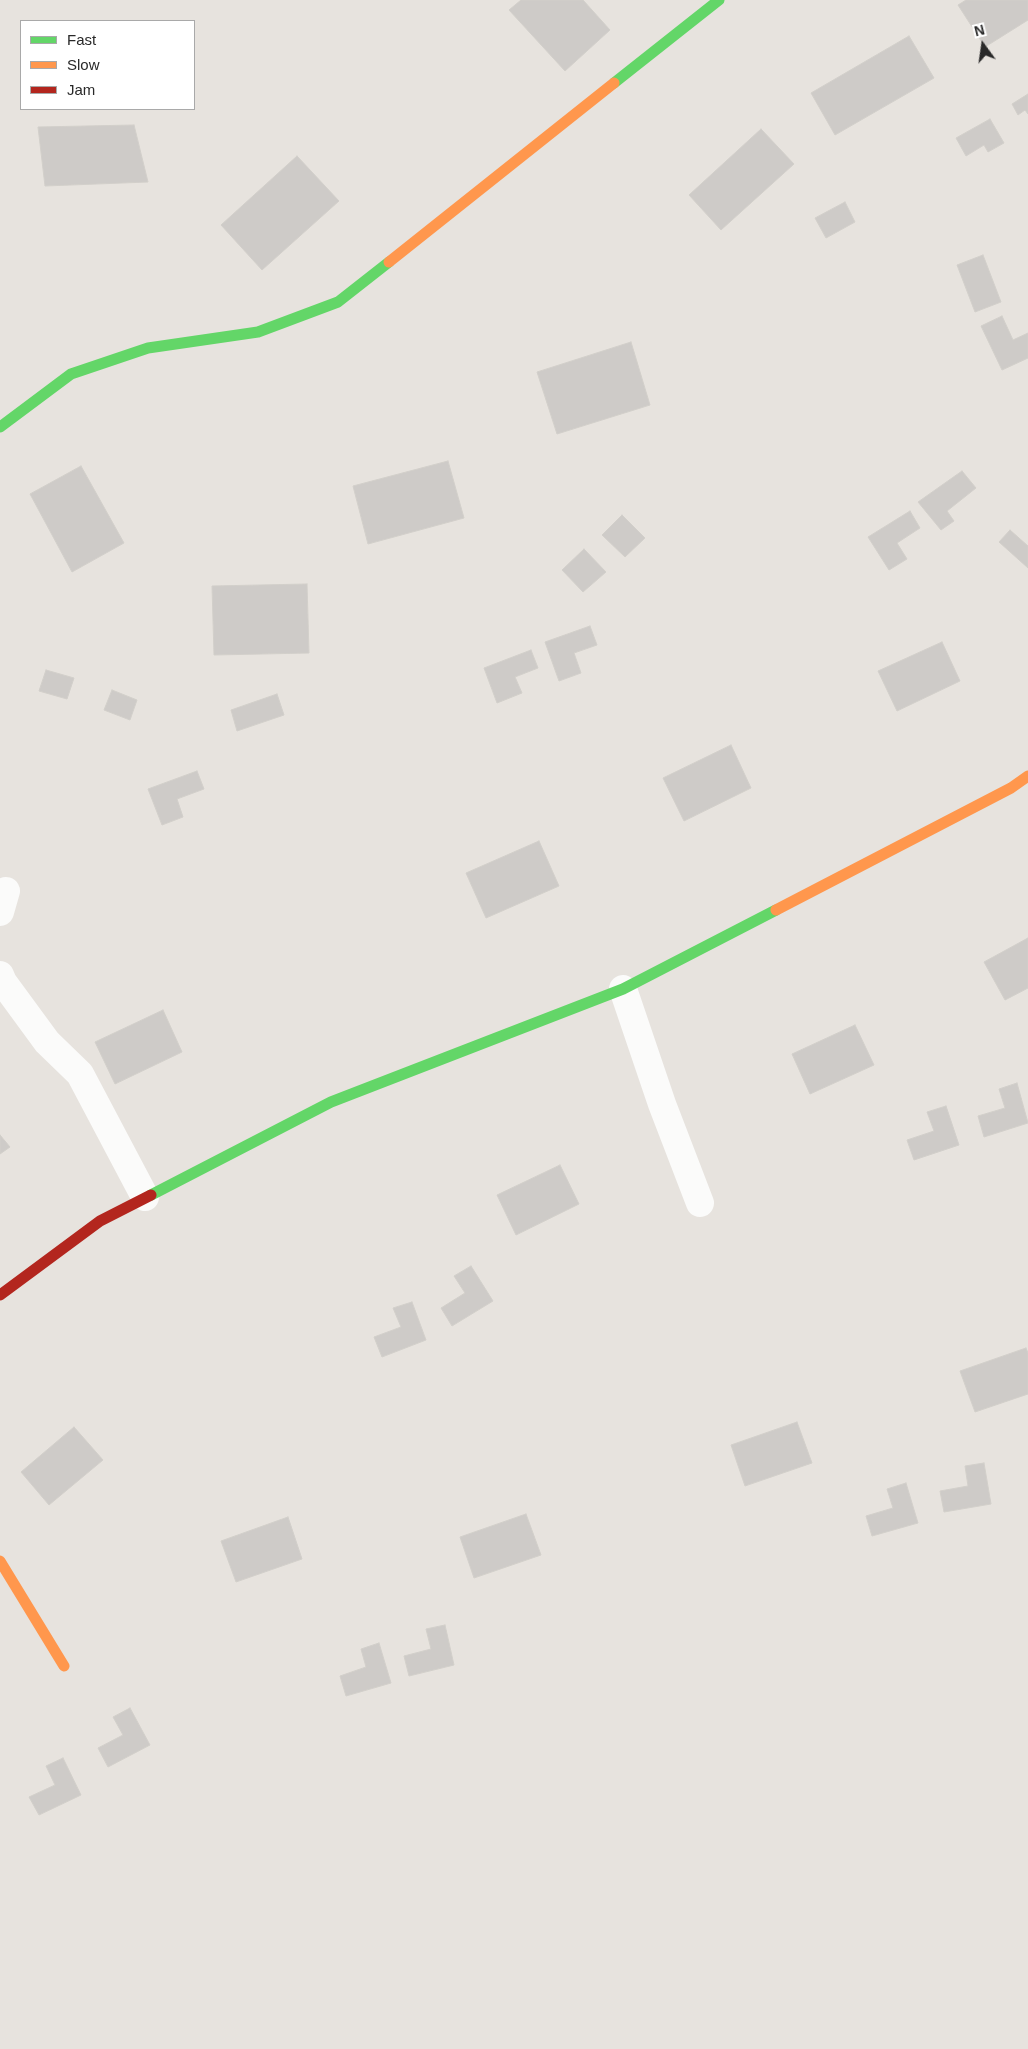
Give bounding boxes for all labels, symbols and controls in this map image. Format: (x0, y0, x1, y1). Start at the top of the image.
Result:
legend (20, 20, 195, 110)
north arrow (958, 20, 1008, 70)
text: N (973, 21, 986, 39)
text: Fast (67, 31, 96, 48)
text: Slow (67, 56, 100, 73)
text: Jam (67, 81, 95, 98)

